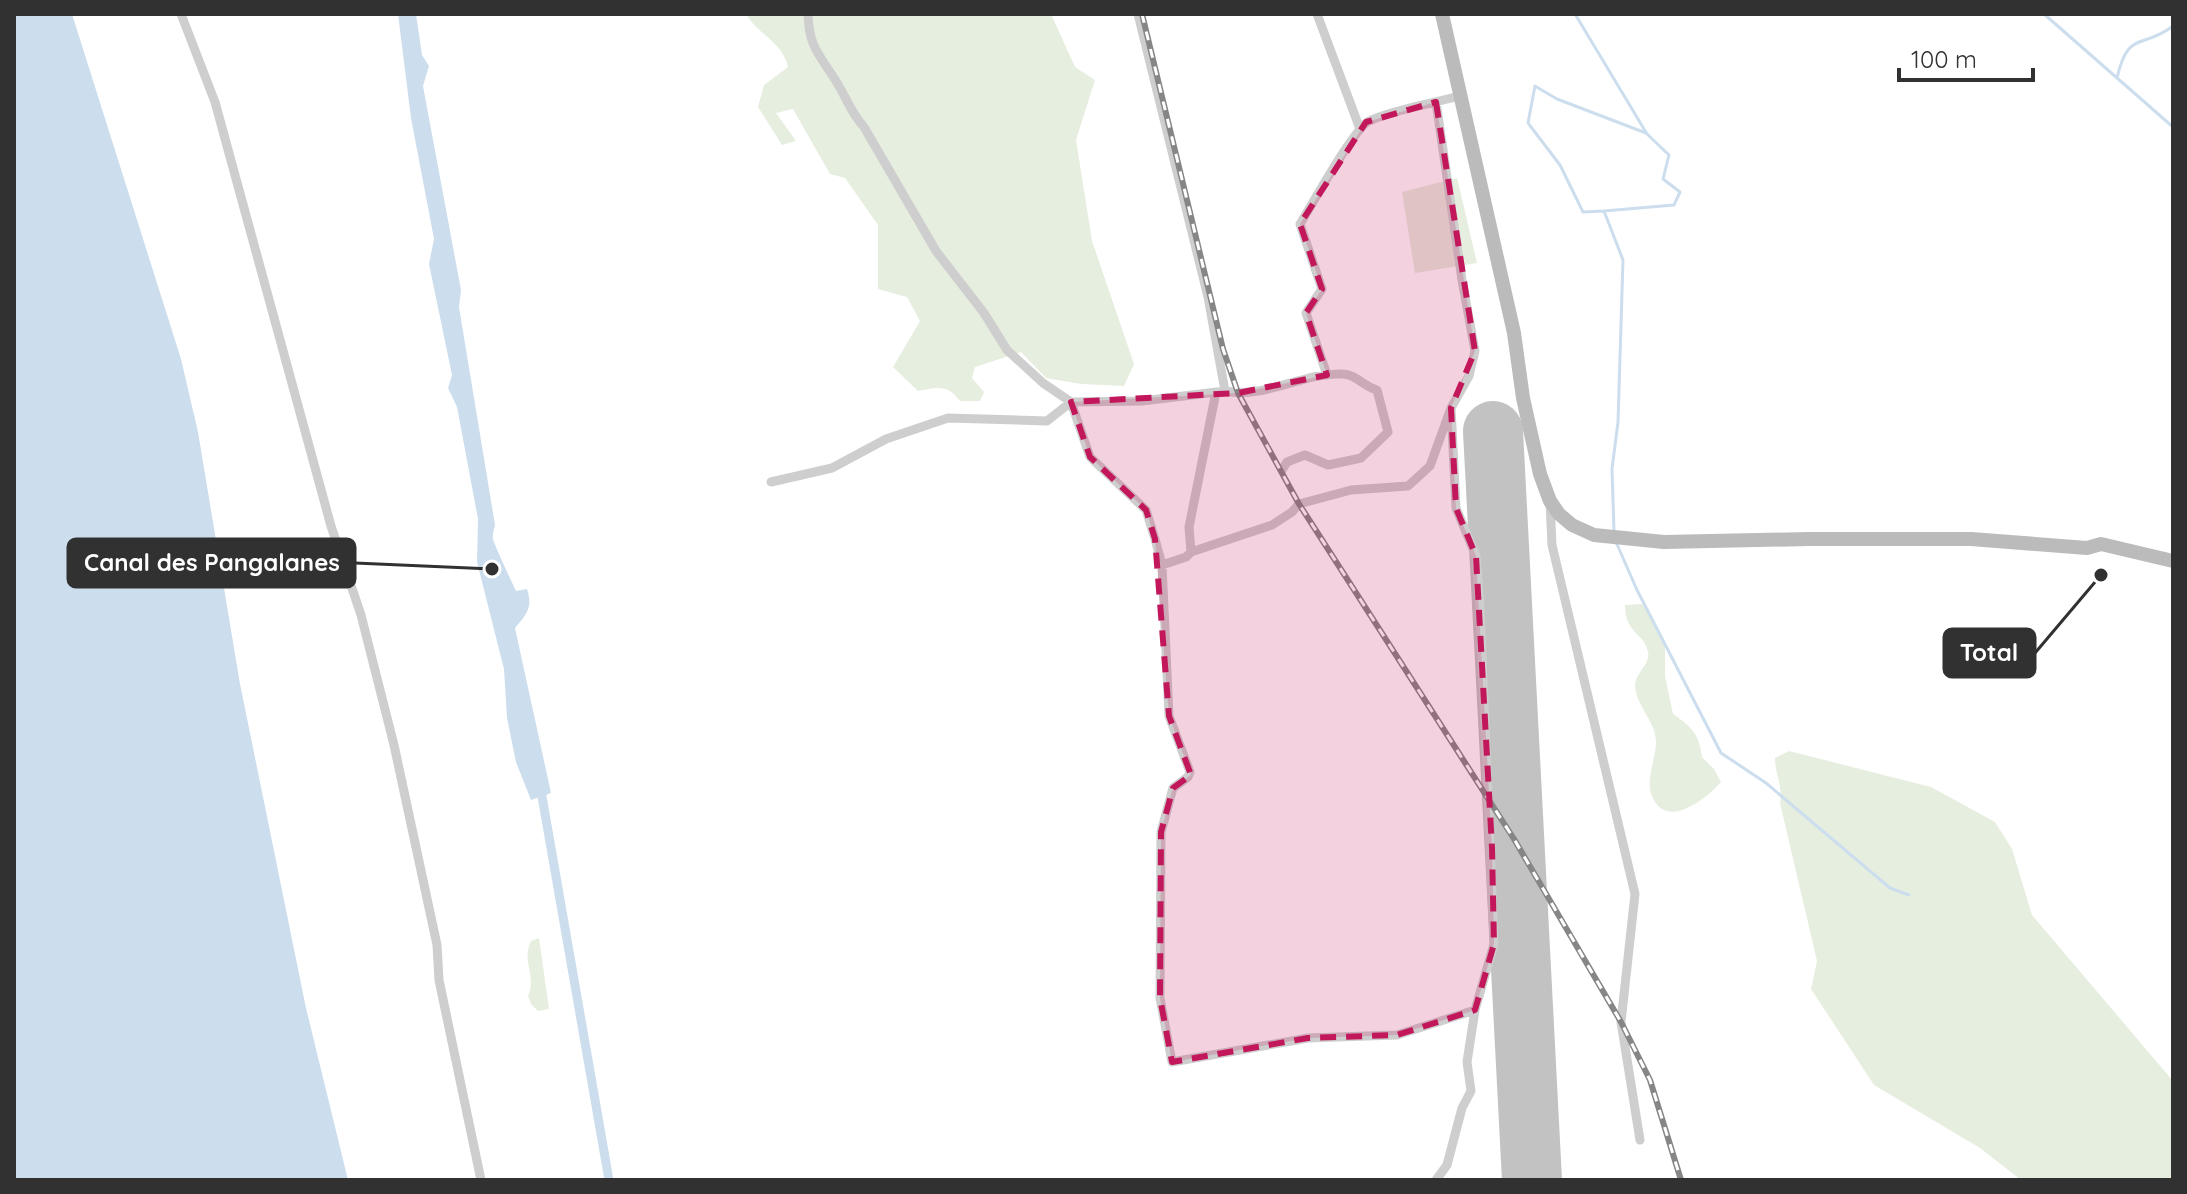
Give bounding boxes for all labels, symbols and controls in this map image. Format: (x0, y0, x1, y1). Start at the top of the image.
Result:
scale bar (1899, 32, 2033, 82)
text: 100 m (1911, 44, 1977, 74)
callout: Canal des Pangalanes (68, 539, 355, 587)
text: Canal des Pangalanes (84, 547, 340, 577)
callout: Total (1944, 629, 2035, 677)
text: Total (1960, 637, 2018, 667)

